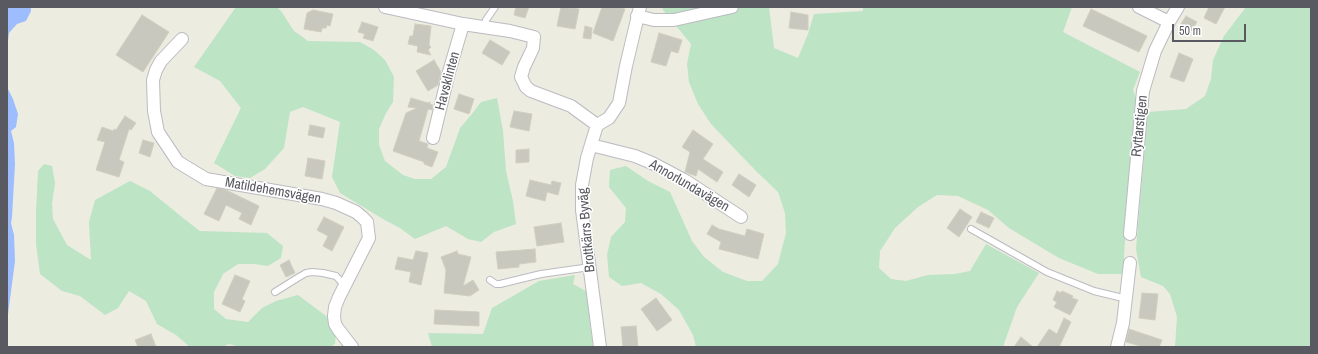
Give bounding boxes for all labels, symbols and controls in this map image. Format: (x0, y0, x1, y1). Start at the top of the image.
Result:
scale bar (1174, 16, 1248, 42)
text: 50 m (1179, 23, 1201, 39)
street label: Havsklinten (432, 50, 464, 112)
street label: Ryttarstigen (1128, 94, 1152, 158)
street label: Annorlundavägen (646, 156, 732, 216)
street label: Matildehemsvägen (224, 174, 322, 208)
street label: Brottkärrs Byväg (575, 187, 599, 273)

